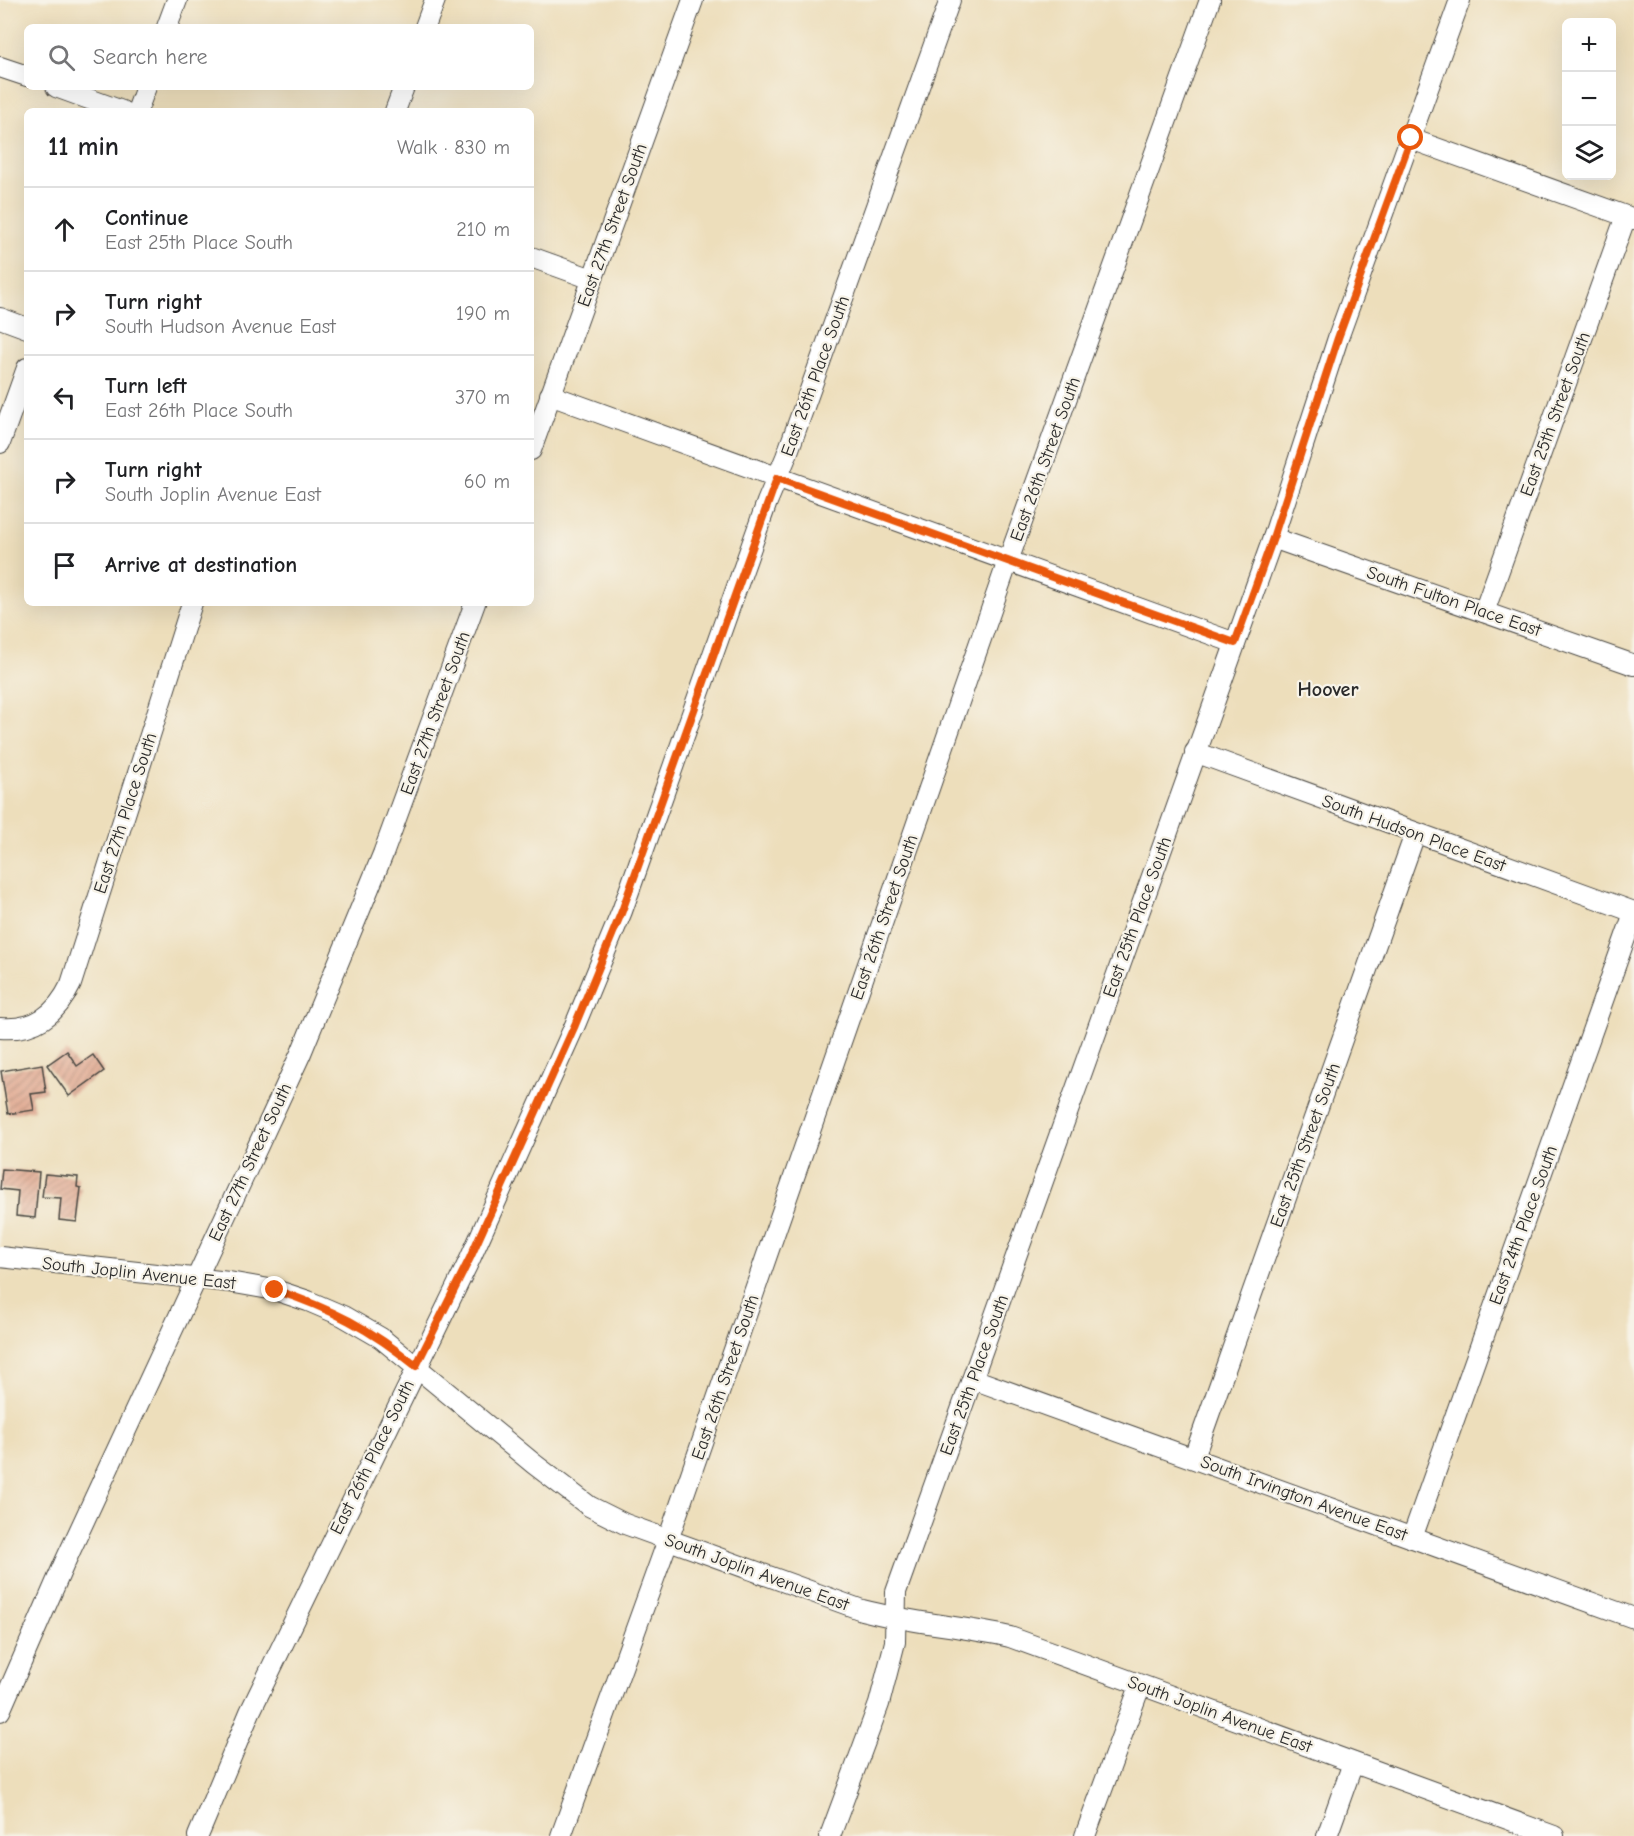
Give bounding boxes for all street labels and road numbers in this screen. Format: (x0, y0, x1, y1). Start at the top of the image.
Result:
street label: East 27th Street South (573, 141, 652, 310)
street label: East 26th Place South (777, 293, 854, 459)
street label: East 25th Street South (1516, 329, 1595, 499)
street label: East 26th Street South (1006, 374, 1085, 544)
street label: South Fulton Place East (1364, 562, 1545, 641)
street label: East 27th Street South (396, 629, 475, 798)
street label: East 27th Place South (90, 730, 161, 896)
street label: South Hudson Place East (1319, 790, 1509, 877)
street label: East 26th Street South (846, 832, 923, 1003)
street label: East 25th Place South (1099, 834, 1176, 1000)
street label: East 25th Street South (1266, 1060, 1345, 1230)
street label: East 27th Street South (205, 1080, 296, 1245)
street label: East 24th Place South (1485, 1143, 1562, 1308)
street label: South Joplin Avenue East (41, 1253, 238, 1294)
street label: East 26th Street South (687, 1292, 764, 1463)
street label: East 25th Place South (936, 1292, 1013, 1458)
street label: East 26th Place South (326, 1377, 419, 1538)
street label: South Irvington Avenue East (1198, 1451, 1411, 1546)
street label: South Joplin Avenue East (662, 1529, 853, 1616)
street label: South Joplin Avenue East (1125, 1671, 1316, 1758)

